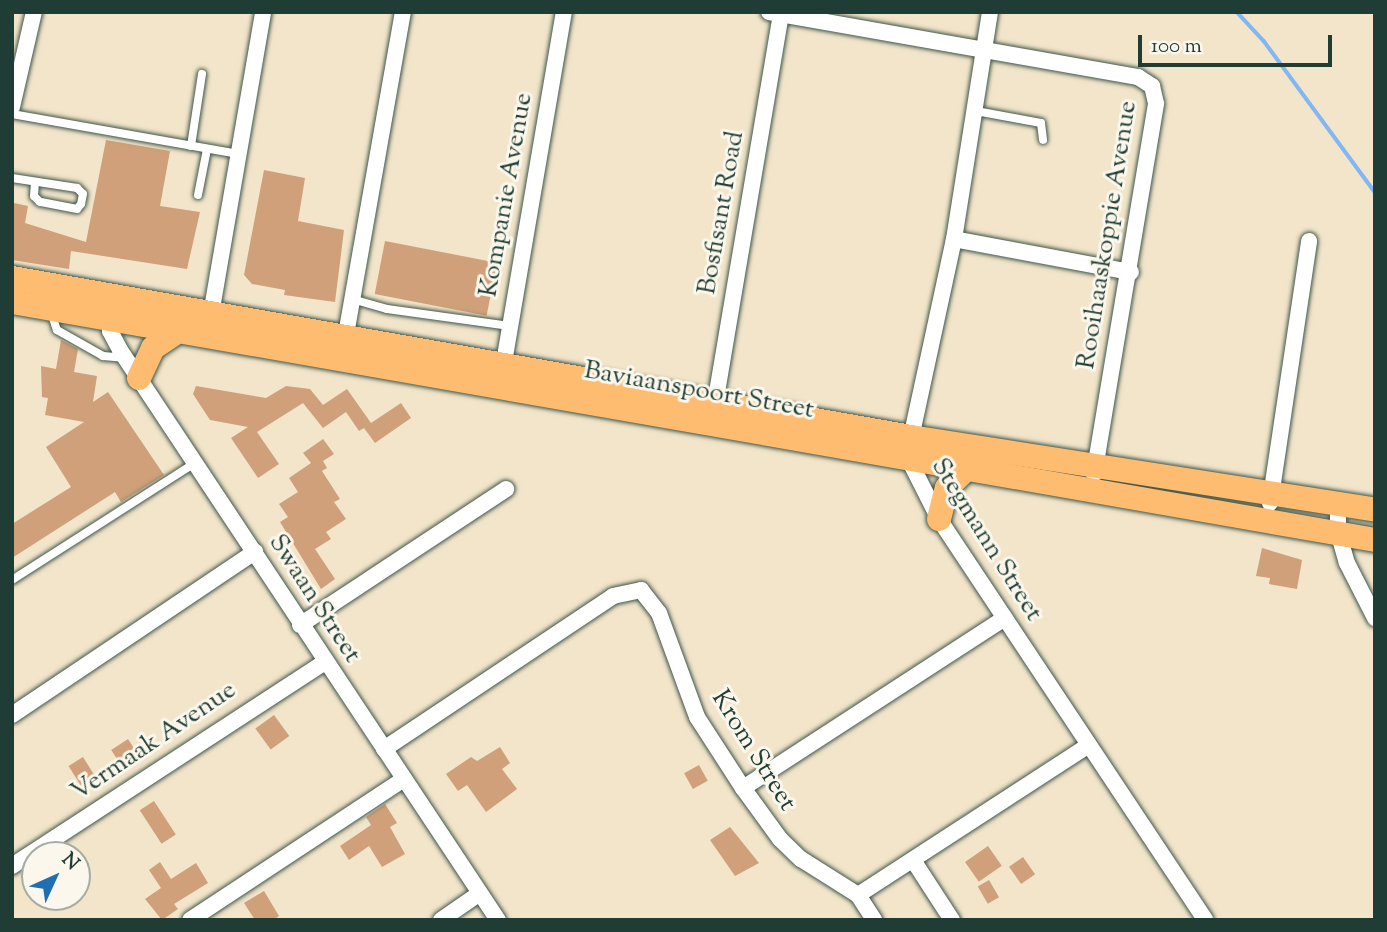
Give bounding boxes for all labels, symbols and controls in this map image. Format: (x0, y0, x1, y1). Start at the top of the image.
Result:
scale bar (1142, 21, 1336, 65)
text: 100 m (1151, 32, 1202, 62)
street label: Kompanie Avenue (474, 91, 540, 299)
street label: Rooihaaskoppie Avenue (1071, 99, 1145, 371)
street label: Bosfisant Road (692, 129, 752, 297)
street label: Baviaanspoort Street (582, 355, 816, 427)
street label: Stegmann Street (923, 453, 1049, 627)
street label: Swaan Street (261, 529, 367, 669)
street label: Vermaak Avenue (66, 675, 242, 809)
street label: Krom Street (704, 685, 802, 817)
north arrow (21, 841, 91, 911)
text: N (55, 847, 85, 877)

